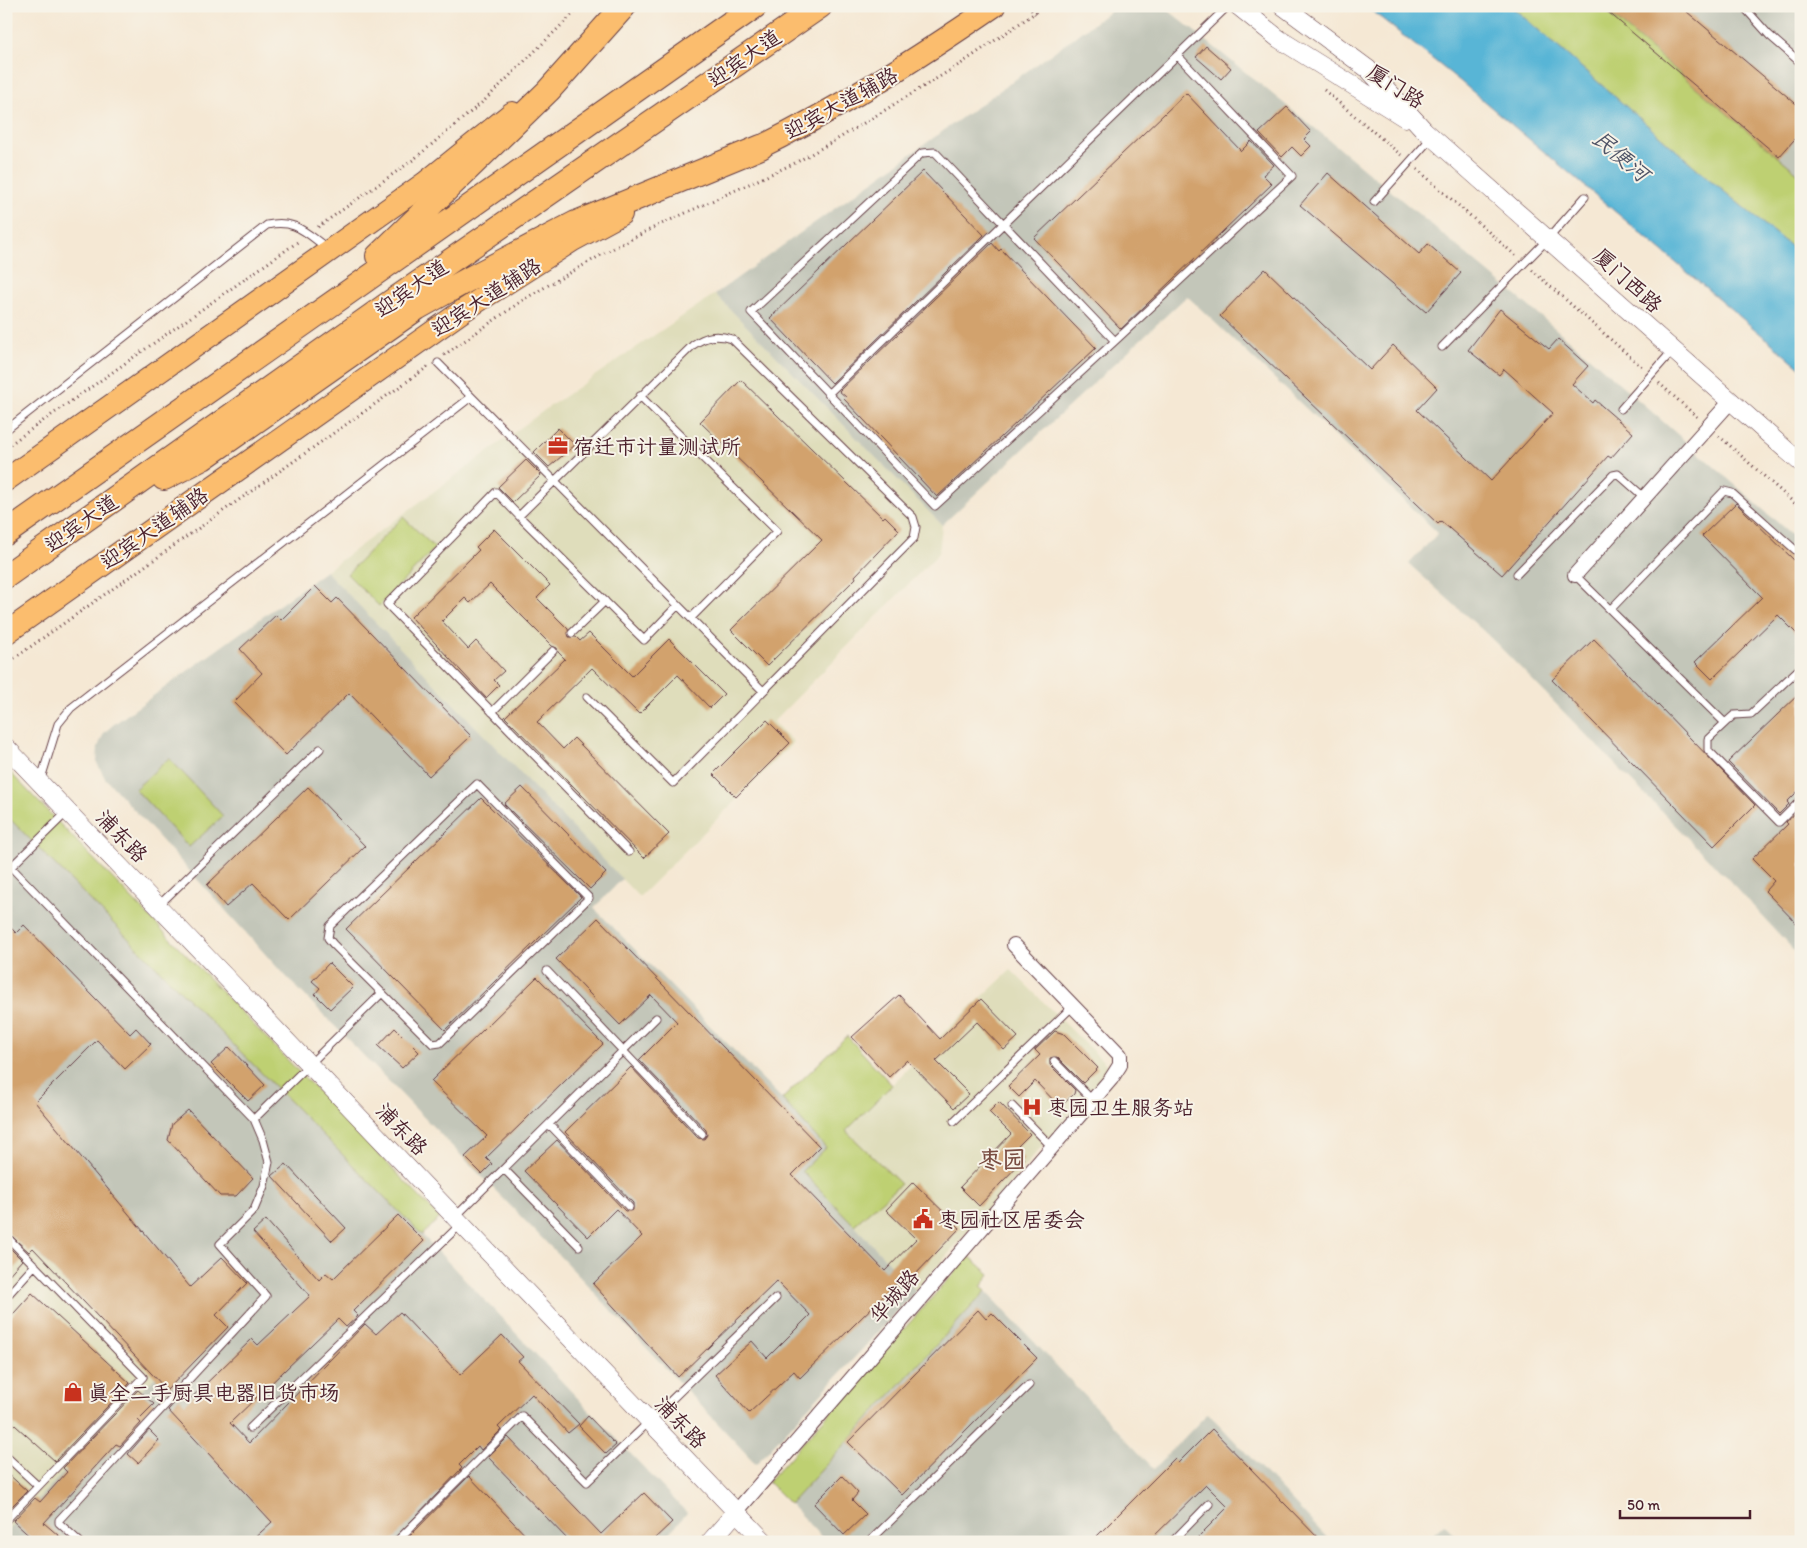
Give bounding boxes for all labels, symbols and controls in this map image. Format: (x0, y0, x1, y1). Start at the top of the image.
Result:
street label: 迎宾大道 (702, 24, 786, 92)
street label: 厦门路 (1363, 59, 1429, 113)
street label: 迎宾大道辅路 (780, 62, 902, 144)
water label: 民便河 (1587, 124, 1657, 189)
street label: 厦门西路 (1588, 243, 1668, 317)
street label: 迎宾大道辅路 (426, 252, 546, 342)
street label: 迎宾大道 (369, 254, 453, 322)
place label: 宿迁市计量测试所 (573, 434, 741, 459)
office icon: 宿迁市计量测试所 (547, 435, 569, 457)
street label: 迎宾大道辅路 (95, 482, 213, 574)
street label: 迎宾大道 (39, 489, 123, 557)
street label: 浦东路 (91, 805, 153, 867)
place label: 枣园卫生服务站 (1047, 1095, 1194, 1120)
hospital icon: 枣园卫生服务站 (1021, 1096, 1043, 1118)
street label: 浦东路 (371, 1098, 433, 1160)
district label: 枣园 (978, 1145, 1026, 1174)
place label: 枣园社区居委会 (938, 1207, 1085, 1232)
public building icon: 枣园社区居委会 (912, 1208, 934, 1230)
street label: 华城路 (864, 1264, 924, 1328)
place label: 真全二手厨具电器旧货市场 (88, 1380, 340, 1405)
shop icon: 真全二手厨具电器旧货市场 (62, 1381, 84, 1403)
street label: 浦东路 (650, 1391, 712, 1453)
scale bar (1620, 1488, 1750, 1520)
text: 50 m (1627, 1496, 1660, 1514)

